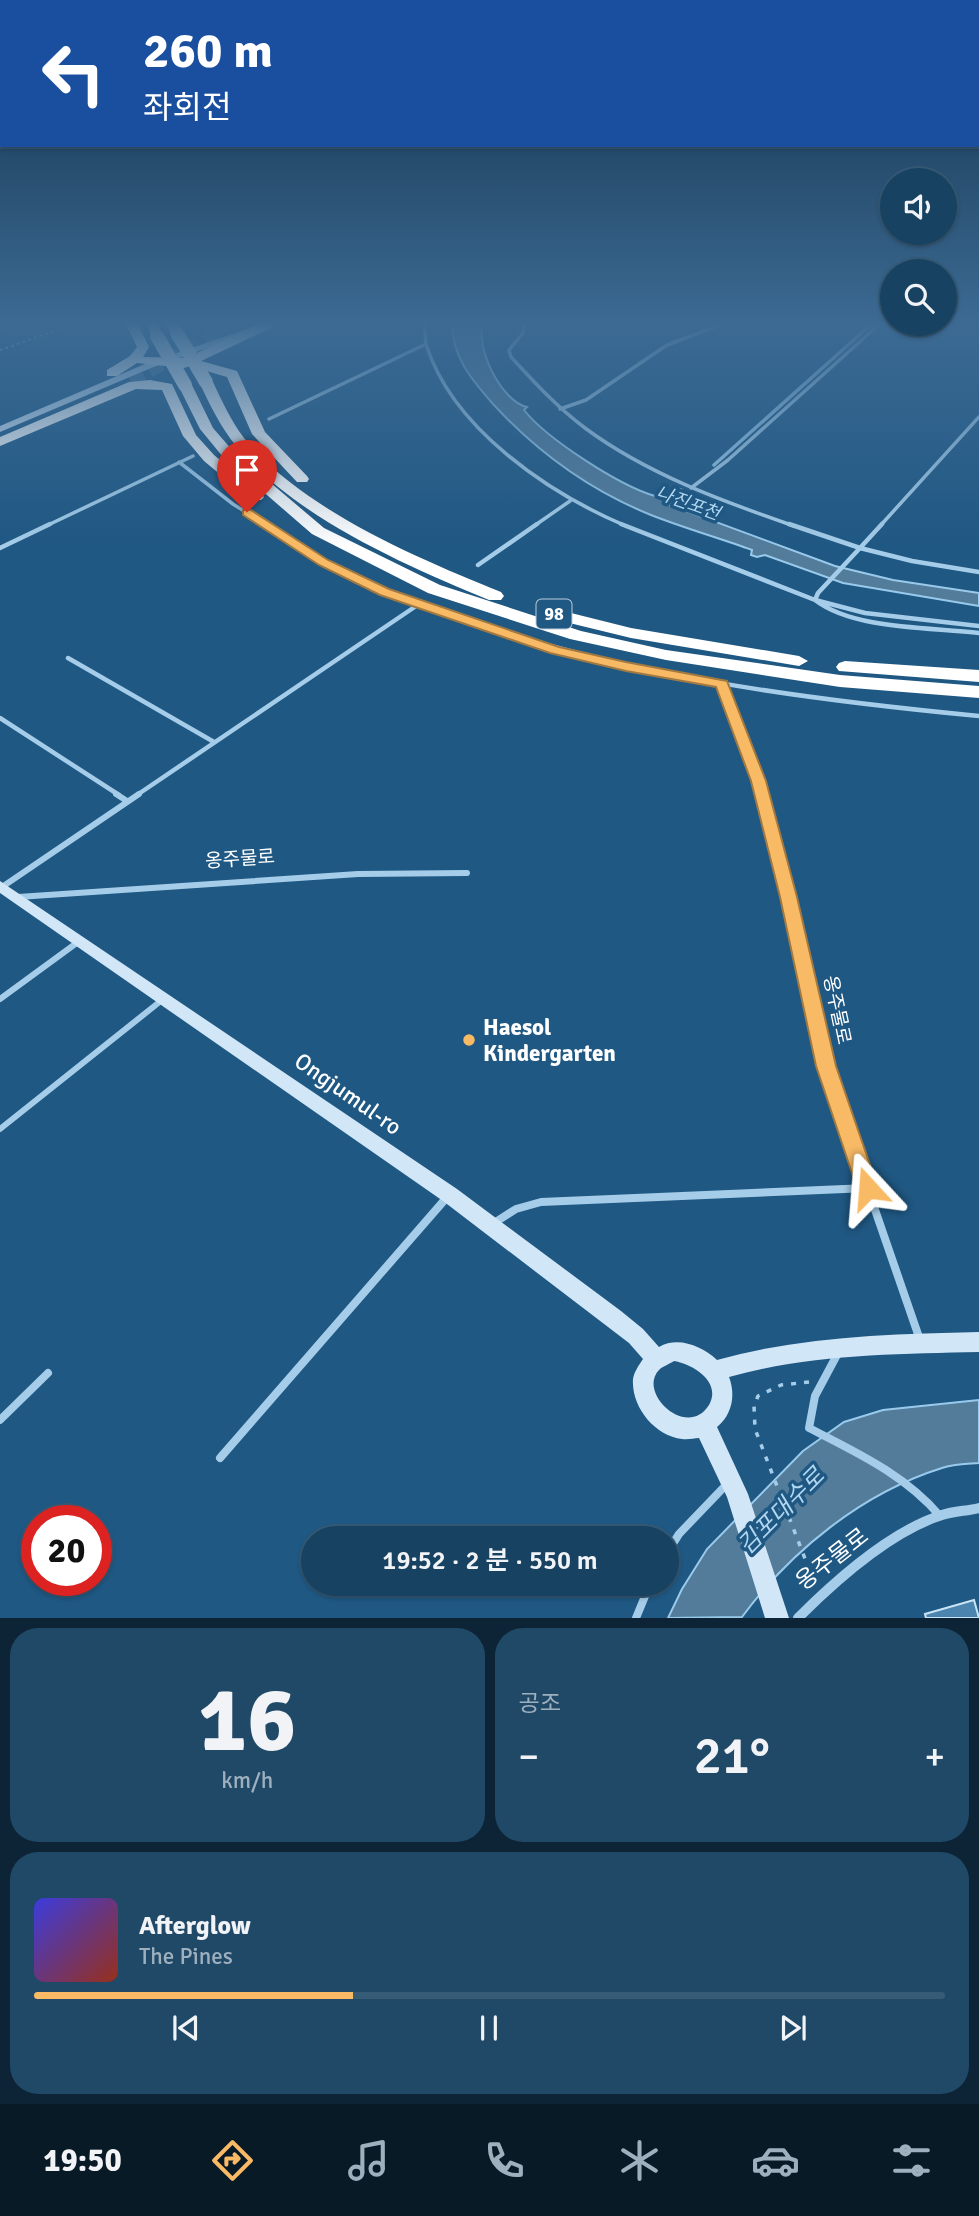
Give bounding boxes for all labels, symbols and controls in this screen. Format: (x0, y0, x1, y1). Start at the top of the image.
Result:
text: 260 m (143, 21, 273, 81)
icon: left (28, 28, 119, 119)
text: 좌회전 (143, 88, 231, 127)
map controls (880, 168, 957, 336)
button: sound (880, 168, 957, 245)
button: search (880, 259, 957, 336)
pin (217, 440, 277, 512)
icon: arrive (228, 451, 266, 489)
water label: 나진포천 (653, 481, 725, 525)
road number: 98 (536, 600, 572, 628)
street label: 옹주물로 (204, 845, 276, 873)
street label: 옹주물로 (818, 973, 856, 1047)
place label: Haesol Kindergarten (483, 1013, 616, 1068)
marker: Haesol Kindergarten (461, 1032, 477, 1048)
street label: Ongjumul-ro (289, 1047, 407, 1141)
position arrow (831, 1151, 905, 1225)
water label: 김포대수로 (731, 1461, 831, 1561)
speed limit sign: 20 (21, 1505, 112, 1596)
street label: 옹주물로 (790, 1522, 874, 1596)
text: 19:52 · 2 분 · 550 m (382, 1545, 598, 1577)
text: 16 (198, 1664, 296, 1777)
text: 공조 (519, 1689, 561, 1718)
text: 21° (694, 1724, 770, 1788)
text: − (519, 1733, 539, 1780)
text: + (924, 1733, 945, 1780)
text: km/h (221, 1766, 273, 1795)
text: Afterglow (139, 1910, 251, 1942)
text: The Pines (139, 1942, 233, 1971)
icon: previous (167, 2009, 205, 2047)
icon: pause (470, 2009, 508, 2047)
icon: next (774, 2009, 812, 2047)
icon: directions (208, 2136, 257, 2185)
icon: music (344, 2136, 393, 2185)
icon: phone (480, 2136, 529, 2185)
icon: climate (615, 2136, 664, 2185)
icon: car (751, 2136, 800, 2185)
icon: filters (887, 2136, 936, 2185)
text: 19:50 (43, 2141, 122, 2180)

